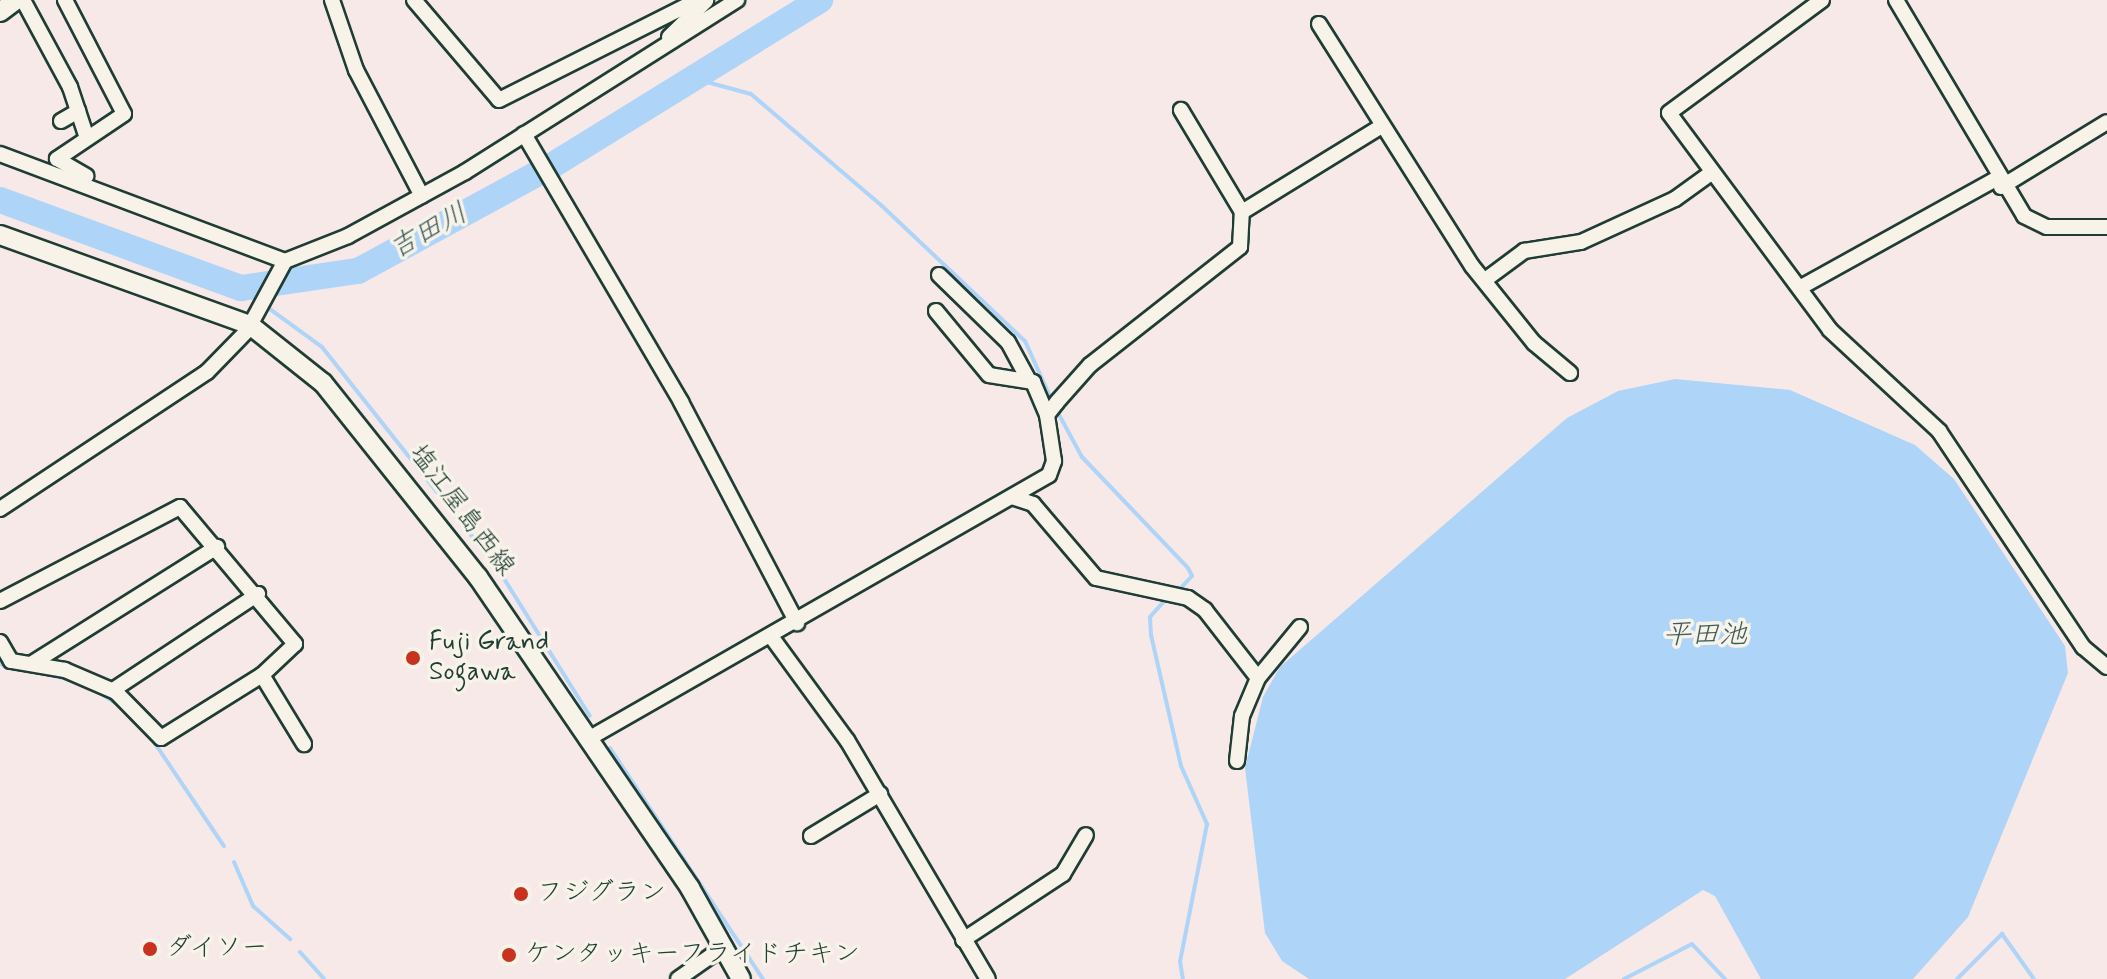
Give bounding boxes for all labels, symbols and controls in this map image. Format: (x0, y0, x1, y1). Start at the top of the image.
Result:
water label: 吉田川 (384, 197, 474, 267)
street label: 塩江屋島西線 (402, 439, 520, 583)
water label: 平田池 (1663, 619, 1747, 653)
place label: Fuji Grand Sogawa (429, 627, 551, 688)
marker: Fuji Grand Sogawa (404, 649, 422, 667)
place label: フジグラン (537, 878, 667, 910)
marker: フジグラン (512, 885, 530, 903)
place label: ダイソー (166, 933, 270, 965)
place label: ケンタッキーフライドチキン (525, 939, 863, 971)
marker: ダイソー (141, 940, 159, 958)
marker: ケンタッキーフライドチキン (500, 946, 518, 964)

